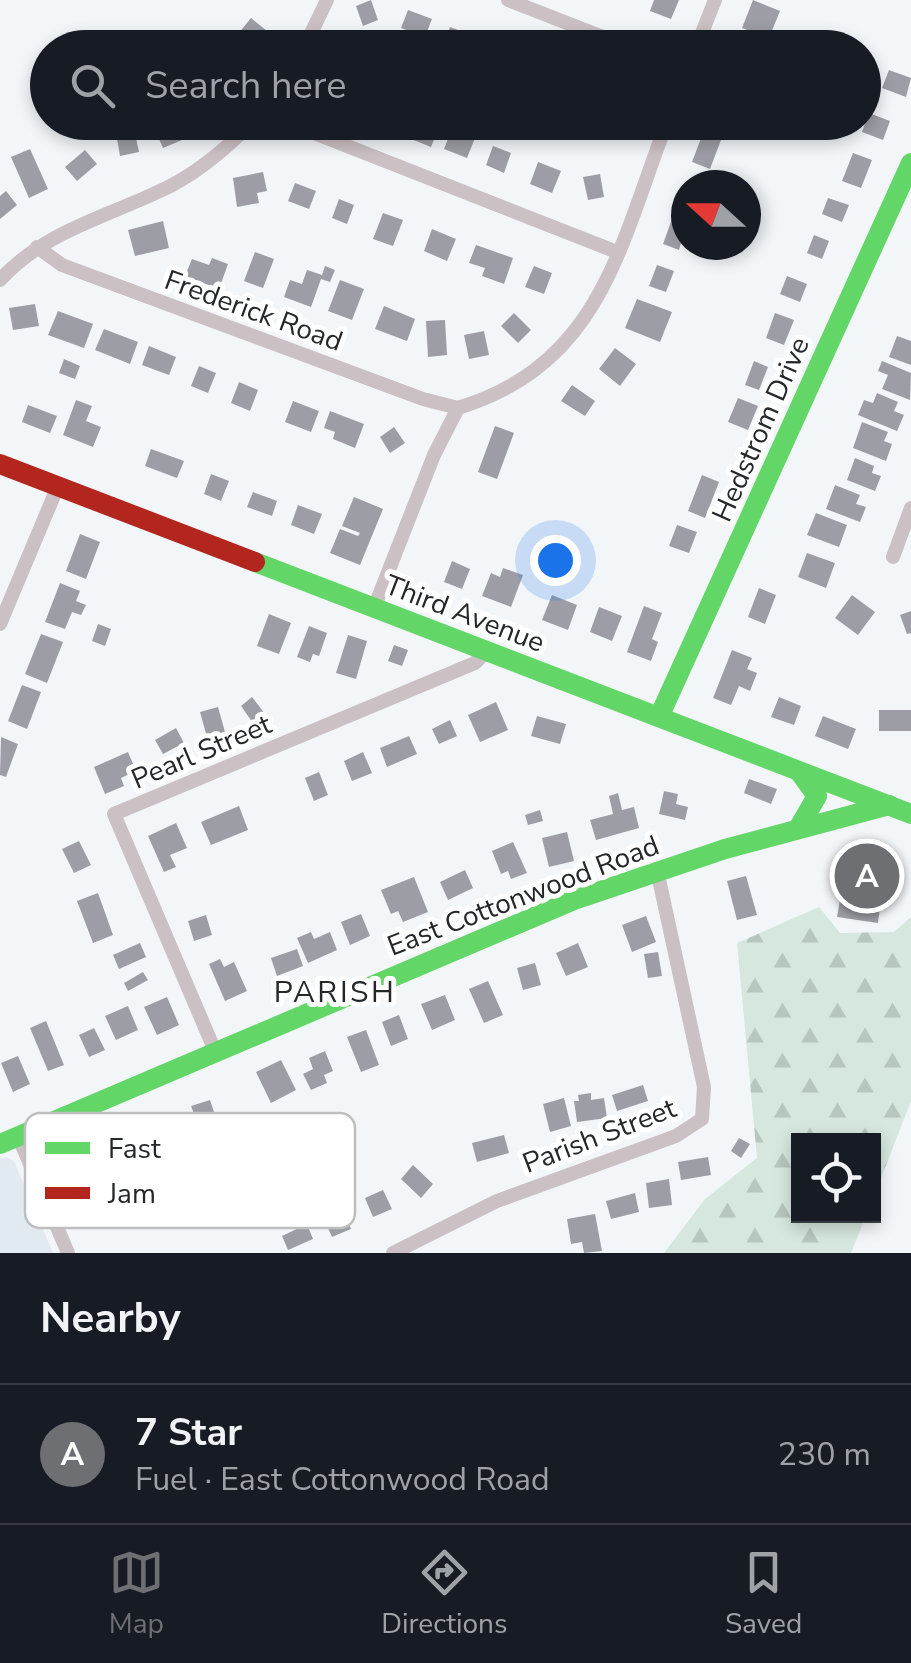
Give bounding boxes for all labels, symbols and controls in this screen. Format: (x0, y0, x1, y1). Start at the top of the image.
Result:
search box (30, 30, 881, 140)
icon: search (65, 58, 120, 113)
text: Search here (145, 60, 346, 111)
north arrow (671, 170, 761, 260)
street label: Frederick Road (159, 261, 348, 361)
street label: Hedstrom Drive (703, 331, 819, 528)
your location (530, 535, 581, 586)
street label: Third Avenue (379, 566, 550, 662)
street label: Pearl Street (126, 705, 277, 798)
street label: East Cottonwood Road (382, 827, 665, 965)
pin: A (834, 838, 900, 914)
district label: PARISH (274, 972, 396, 1013)
street label: Parish Street (517, 1089, 682, 1183)
legend (25, 1113, 355, 1228)
text: Fast (108, 1130, 161, 1168)
map controls (791, 1133, 881, 1223)
button: locate (791, 1133, 881, 1223)
text: Jam (107, 1175, 156, 1213)
text: Nearby (40, 1290, 181, 1347)
text: 7 Star (135, 1407, 242, 1458)
text: A (61, 1433, 84, 1476)
text: 230 m (778, 1433, 871, 1476)
text: Fuel · East Cottonwood Road (135, 1458, 550, 1501)
tab: Map (109, 1545, 164, 1643)
tab: Directions (381, 1545, 507, 1643)
tab: Saved (725, 1545, 802, 1643)

